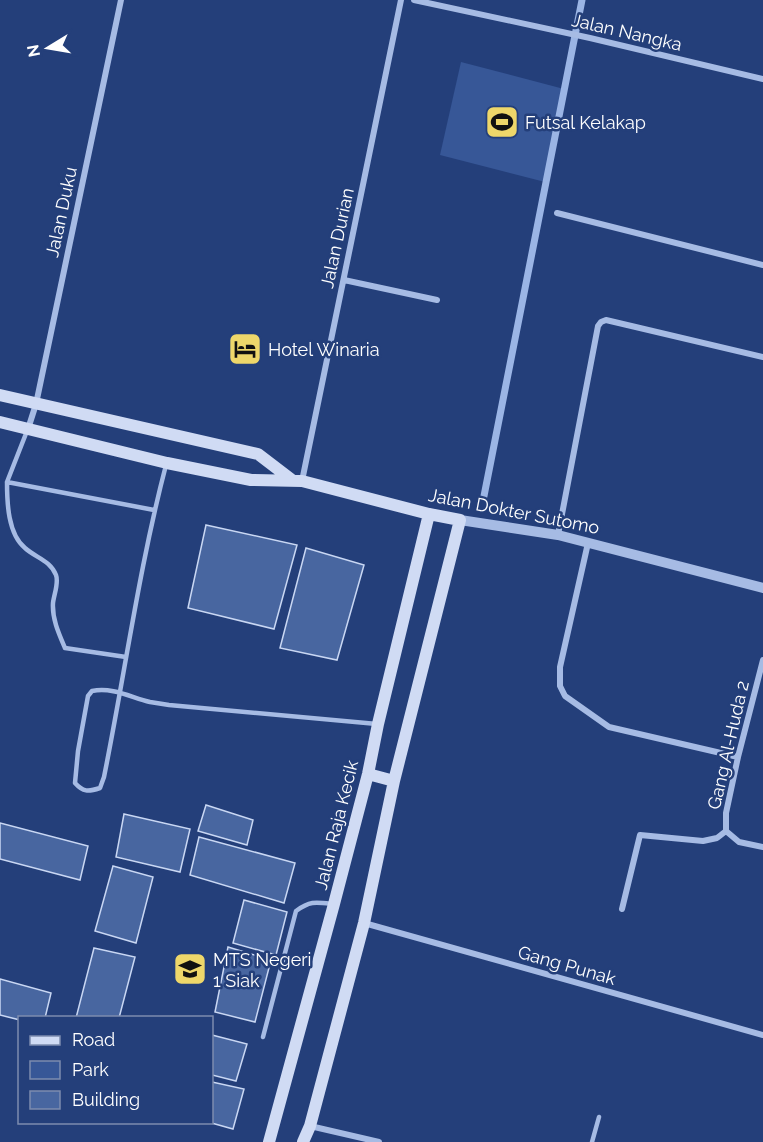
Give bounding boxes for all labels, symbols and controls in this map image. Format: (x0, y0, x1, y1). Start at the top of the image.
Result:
street label: Jalan Nangka (570, 9, 684, 55)
north arrow (18, 18, 78, 78)
text: N (23, 43, 44, 59)
sports icon: Futsal Kelakap (484, 104, 520, 140)
place label: Futsal Kelakap (525, 112, 646, 133)
street label: Jalan Duku (41, 165, 81, 259)
street label: Jalan Durian (316, 186, 358, 290)
hotel icon: Hotel Winaria (227, 331, 263, 367)
place label: Hotel Winaria (268, 339, 380, 360)
street label: Jalan Dokter Sutomo (427, 484, 601, 538)
street label: Gang Al-Huda 2 (703, 679, 753, 811)
street label: Jalan Raja Kecik (310, 758, 362, 892)
street label: Gang Punak (516, 941, 619, 989)
place label: MTS Negeri 1 Siak (213, 949, 312, 991)
school or university icon: MTS Negeri 1 Siak (172, 951, 208, 987)
legend (18, 1016, 213, 1124)
text: Road (72, 1029, 115, 1050)
text: Park (72, 1059, 109, 1080)
text: Building (72, 1089, 140, 1110)

